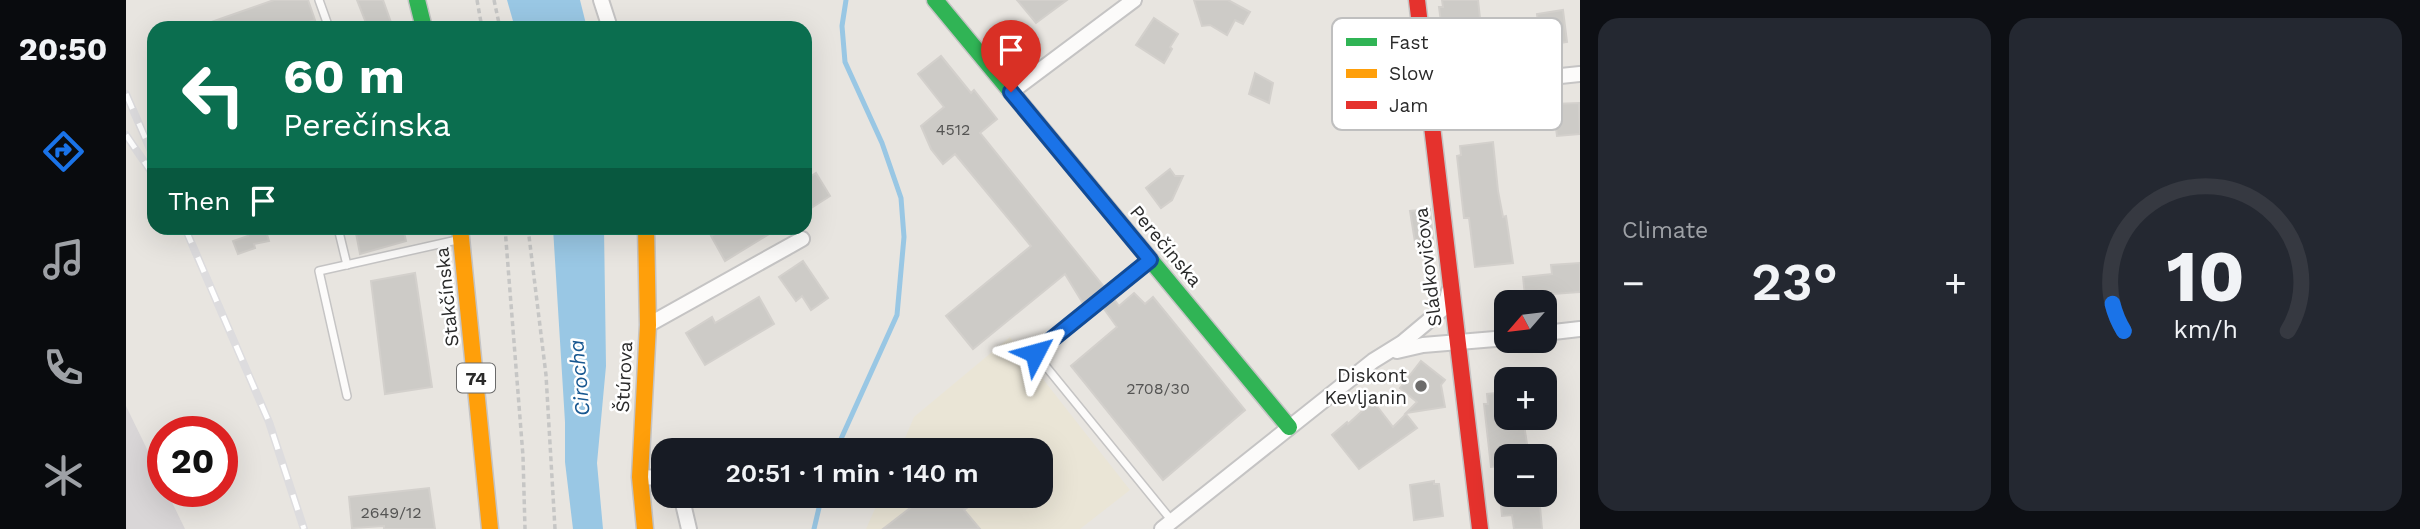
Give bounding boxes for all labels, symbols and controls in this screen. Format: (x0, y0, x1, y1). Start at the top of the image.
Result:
legend (1332, 18, 1562, 130)
pin (981, 20, 1041, 92)
text: 20:50 (19, 30, 107, 68)
icon: arrive (992, 31, 1030, 69)
text: Fast (1389, 31, 1428, 54)
text: 60 m (283, 47, 405, 105)
icon: left (168, 49, 259, 140)
text: Slow (1389, 62, 1434, 85)
text: Jam (1389, 94, 1428, 117)
text: Perečínska (283, 106, 451, 144)
house number: 4512 (936, 120, 970, 139)
icon: directions (39, 127, 88, 176)
icon: arrive (244, 182, 282, 220)
text: Then (168, 186, 230, 216)
street label: Perečínska (1125, 200, 1207, 292)
street label: Sládkovičova (1409, 206, 1447, 328)
text: Climate (1622, 217, 1708, 244)
text: 10 (2166, 233, 2245, 319)
icon: music (39, 235, 88, 284)
street label: Stakčínska (430, 246, 464, 348)
text: 23° (1751, 252, 1838, 313)
text: − (1622, 261, 1645, 305)
text: + (1944, 261, 1967, 305)
north arrow (1494, 290, 1558, 354)
map controls (1494, 290, 1557, 507)
text: km/h (2173, 314, 2238, 343)
position arrow (998, 316, 1072, 390)
water label: Cirocha (563, 339, 595, 417)
street label: Štúrova (611, 341, 637, 413)
icon: phone (39, 343, 88, 392)
road number: 74 (457, 364, 495, 392)
place label: Diskont Kevljanin (1325, 364, 1407, 409)
button: + (1494, 367, 1557, 430)
marker: Diskont Kevljanin (1413, 378, 1429, 394)
house number: 2708/30 (1126, 379, 1190, 398)
speed limit sign: 20 (147, 416, 238, 507)
button: − (1494, 444, 1557, 507)
icon: climate (39, 451, 88, 500)
text: 20:51 · 1 min · 140 m (725, 458, 979, 488)
house number: 2649/12 (360, 503, 422, 522)

